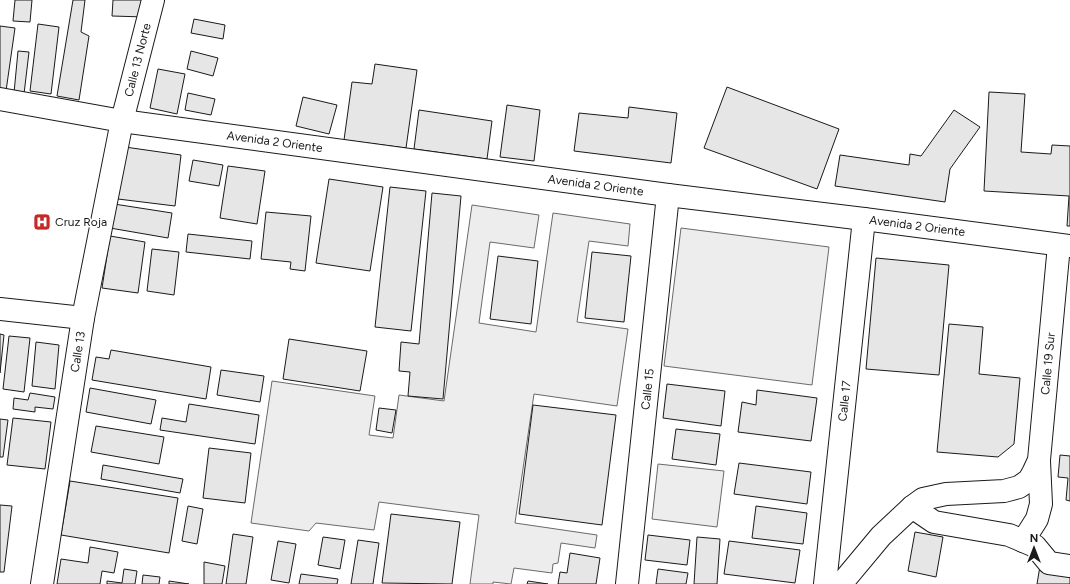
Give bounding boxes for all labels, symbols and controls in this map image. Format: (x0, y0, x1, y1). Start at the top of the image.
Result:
street label: Calle 13 Norte (121, 21, 154, 98)
street label: Avenida 2 Oriente (226, 128, 324, 155)
street label: Avenida 2 Oriente (547, 172, 645, 199)
hospital icon: Cruz Roja (32, 212, 52, 232)
street label: Avenida 2 Oriente (868, 213, 966, 239)
place label: Cruz Roja (55, 215, 107, 229)
street label: Calle 13 (68, 330, 88, 373)
street label: Calle 19 Sur (1038, 332, 1058, 395)
street label: Calle 15 (638, 368, 657, 410)
street label: Calle 17 (835, 379, 854, 422)
north arrow (1014, 528, 1054, 568)
text: N (1030, 532, 1038, 545)

